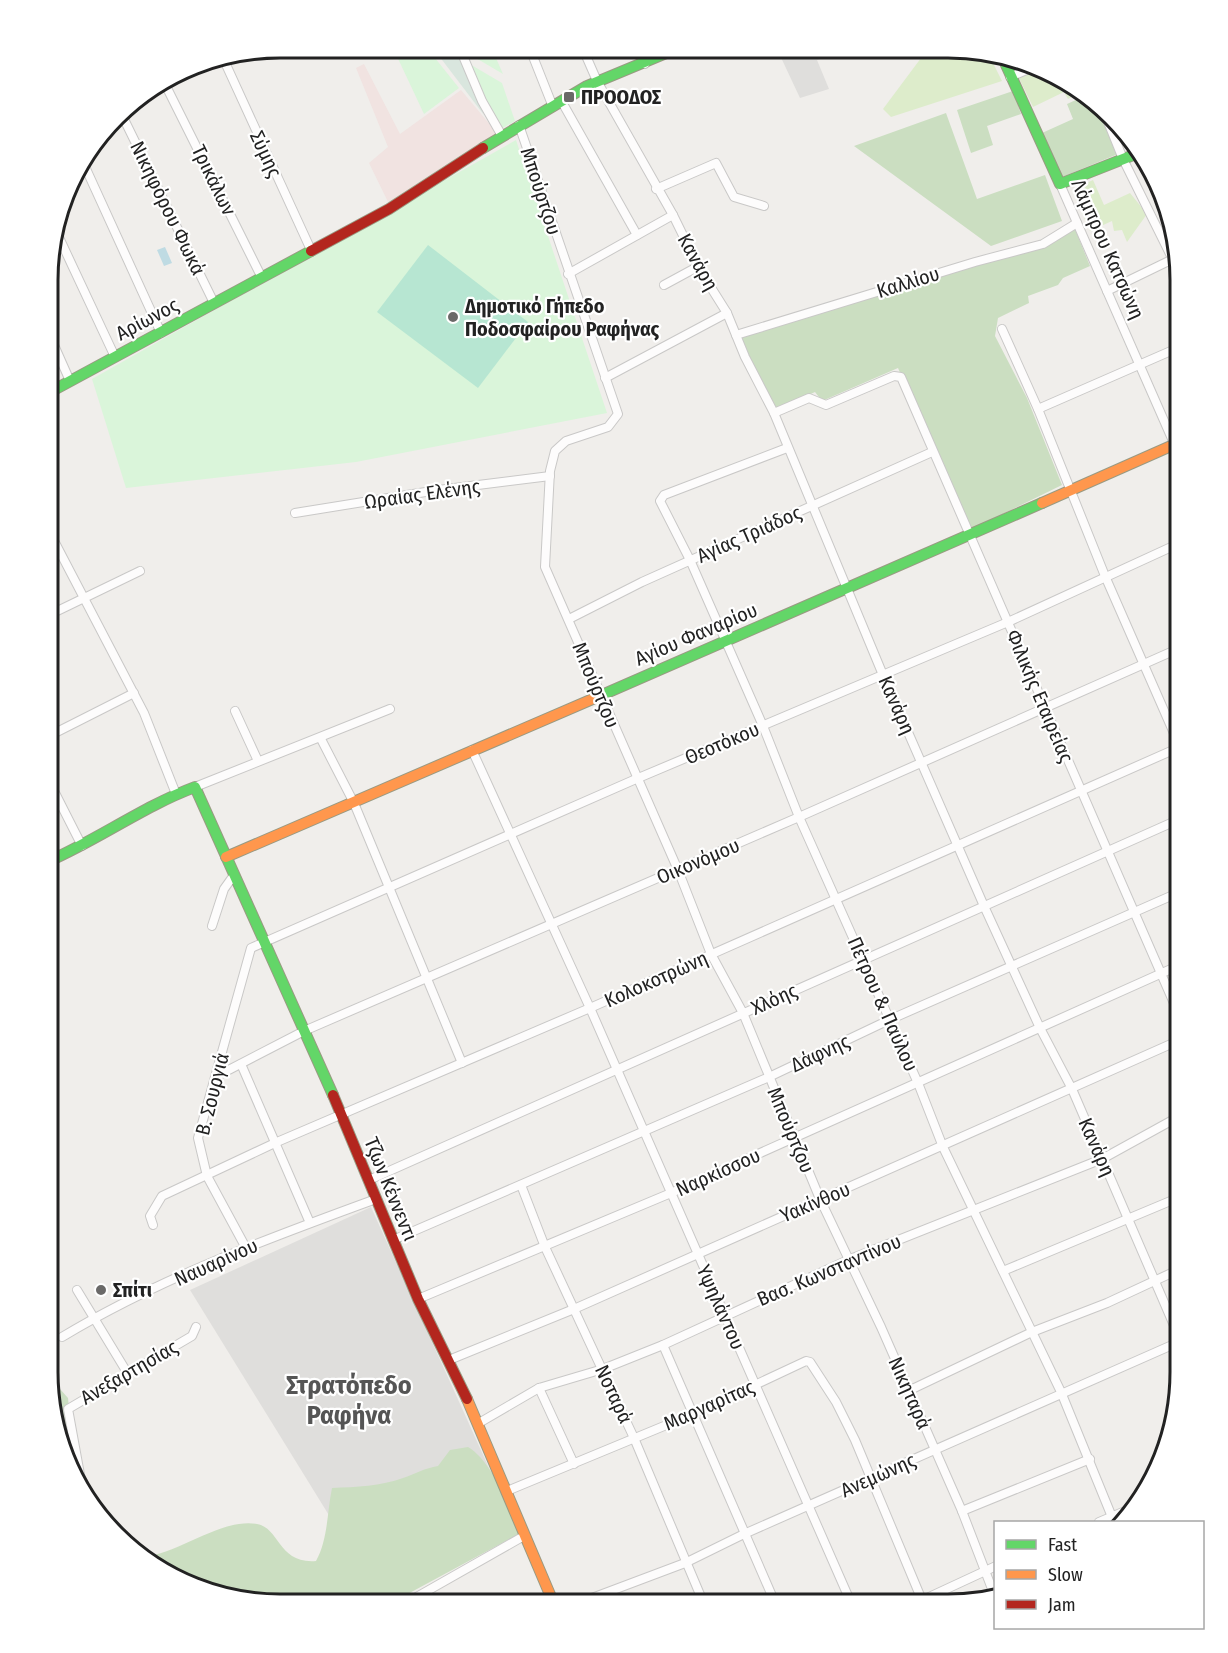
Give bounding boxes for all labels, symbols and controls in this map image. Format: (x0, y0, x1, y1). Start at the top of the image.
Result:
place label: ΠΡΟΟΔΟΣ (581, 85, 661, 109)
marker: ΠΡΟΟΔΟΣ (562, 90, 576, 104)
street label: Σύμης (245, 127, 287, 182)
street label: Νικηφόρου Φωκά (125, 137, 211, 279)
street label: Τρικάλων (187, 141, 241, 219)
street label: Μπούρτζου (516, 144, 566, 238)
street label: Λάμπρου Κατσώνη (1066, 175, 1150, 323)
street label: Κανάρη (673, 229, 723, 295)
street label: Καλλίου (874, 261, 942, 303)
street label: Αρίωνος (112, 292, 183, 345)
place label: Δημοτικό Γήπεδο Ποδοσφαίρου Ραφήνας (464, 294, 660, 341)
marker: Δημοτικό Γήπεδο Ποδοσφαίρου Ραφήνας (446, 310, 460, 324)
street label: Ωραίας Ελένης (363, 474, 482, 514)
street label: Αγίας Τριάδος (693, 500, 805, 568)
street label: Αγίου Φαναρίου (631, 597, 761, 671)
street label: Φιλικής Εταιρείας (1001, 626, 1079, 766)
street label: Μπούρτζου (567, 639, 625, 731)
street label: Κανάρη (874, 672, 920, 738)
street label: Θεοτόκου (681, 717, 763, 769)
street label: Οικονόμου (653, 833, 743, 889)
street label: Πέτρου & Παύλου (843, 933, 923, 1075)
street label: Κολοκοτρώνη (601, 946, 711, 1012)
street label: Χλόης (747, 978, 801, 1020)
street label: Δάφνης (787, 1029, 854, 1077)
street label: Β. Σουργιά (190, 1050, 234, 1138)
street label: Μπούρτζου (762, 1084, 820, 1176)
street label: Κανάρη (1074, 1114, 1120, 1180)
street label: Τζων Κέννεντι (359, 1134, 423, 1244)
street label: Ναρκίσσου (672, 1143, 764, 1201)
street label: Υακίνθου (776, 1177, 854, 1227)
street label: Βασ. Κωνσταντίνου (753, 1229, 905, 1311)
street label: Ναυαρίνου (171, 1233, 261, 1291)
street label: Υψηλάντου (692, 1261, 750, 1353)
place label: Σπίτι (113, 1278, 152, 1302)
marker: Σπίτι (94, 1283, 108, 1297)
street label: Ανεξαρτησίας (76, 1334, 182, 1409)
street label: Νικηταρά (883, 1353, 937, 1433)
street label: Νοταρά (590, 1361, 638, 1427)
district label: Στρατόπεδο Ραφήνα (286, 1370, 412, 1431)
street label: Μαργαρίτας (660, 1374, 759, 1436)
street label: Ανεμώνης (837, 1448, 920, 1502)
legend (994, 1521, 1204, 1629)
text: Fast (1048, 1534, 1077, 1556)
text: Slow (1048, 1564, 1083, 1586)
text: Jam (1048, 1594, 1076, 1616)

